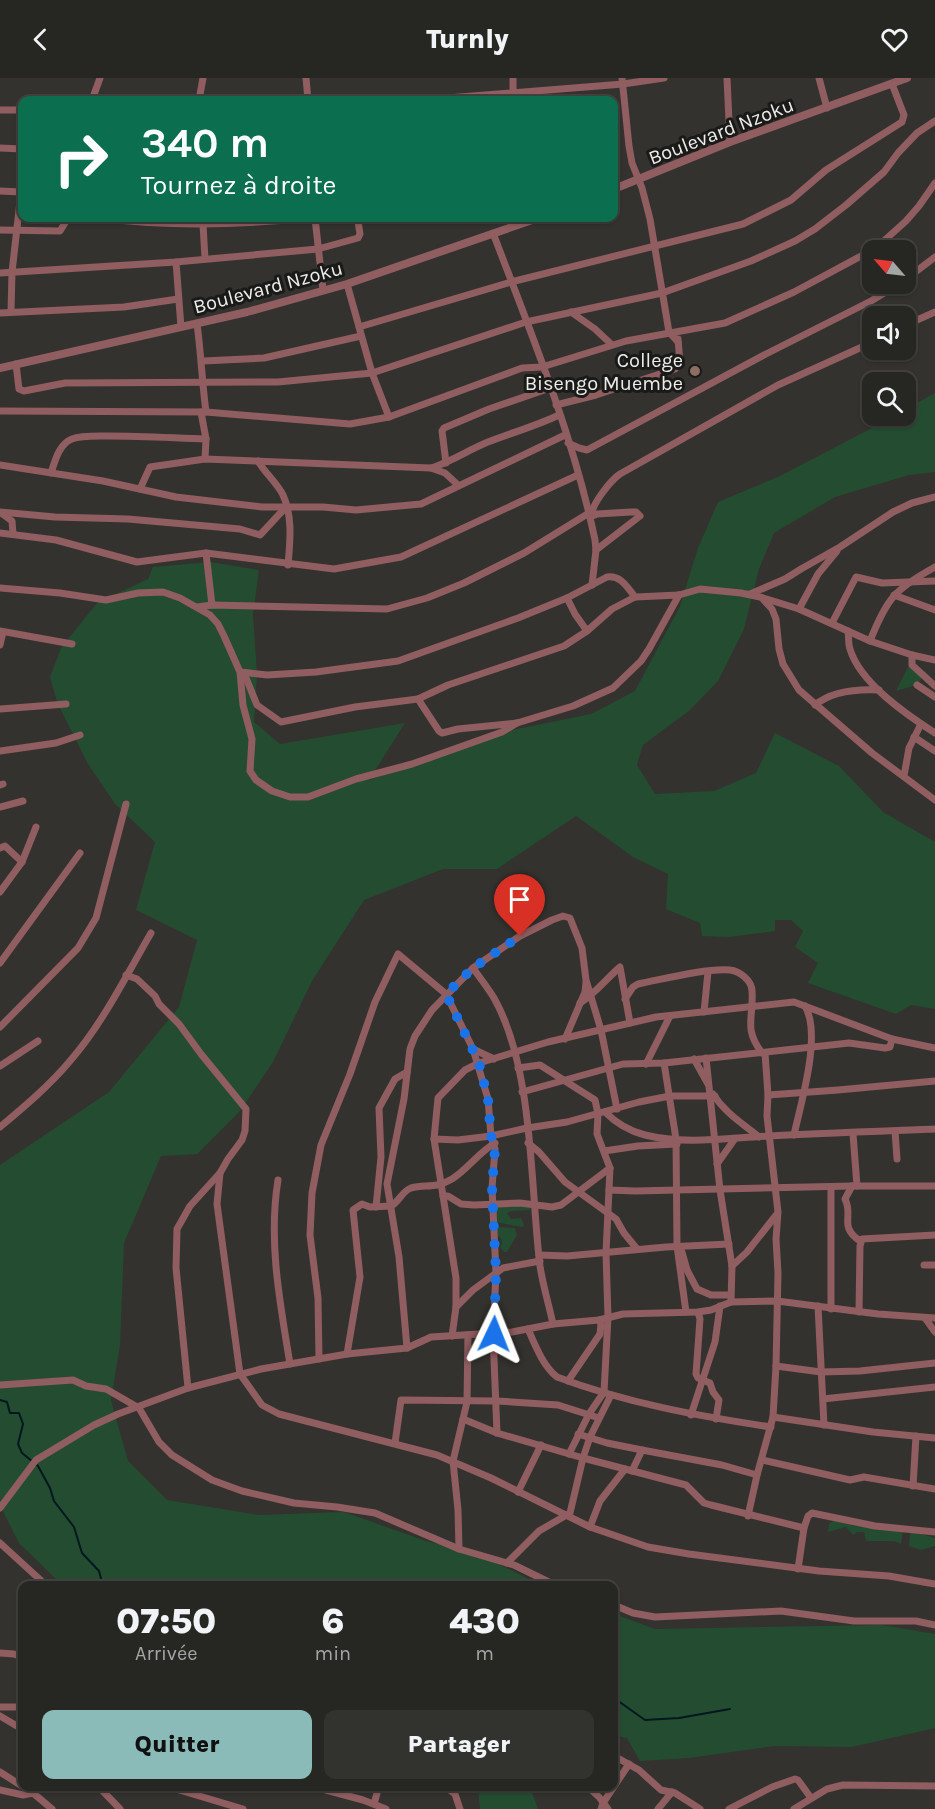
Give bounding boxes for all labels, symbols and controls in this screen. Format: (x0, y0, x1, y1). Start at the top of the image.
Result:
icon: back (24, 23, 57, 56)
text: Turnly (426, 23, 509, 55)
icon: heart (878, 23, 911, 56)
street label: Boulevard Nzoku (645, 93, 797, 170)
text: 340 m (141, 118, 269, 168)
icon: right (42, 120, 120, 198)
text: Tournez à droite (141, 169, 336, 201)
north arrow (862, 240, 916, 294)
map controls (862, 240, 916, 426)
street label: Boulevard Nzoku (191, 256, 345, 318)
button: sound (862, 306, 916, 360)
place label: College Bisengo Muembe (525, 349, 683, 395)
marker: College Bisengo Muembe (688, 364, 702, 378)
button: search (862, 372, 916, 426)
pin (494, 874, 545, 936)
icon: arrive (503, 883, 536, 916)
position arrow (462, 1302, 526, 1366)
text: 07:50 (116, 1600, 216, 1642)
text: 6 (321, 1600, 344, 1642)
text: 430 (449, 1600, 520, 1642)
text: Arrivée (135, 1642, 197, 1665)
text: min (314, 1642, 351, 1665)
text: m (475, 1642, 494, 1665)
button: Quitter (42, 1710, 312, 1779)
button: Partager (324, 1710, 594, 1779)

